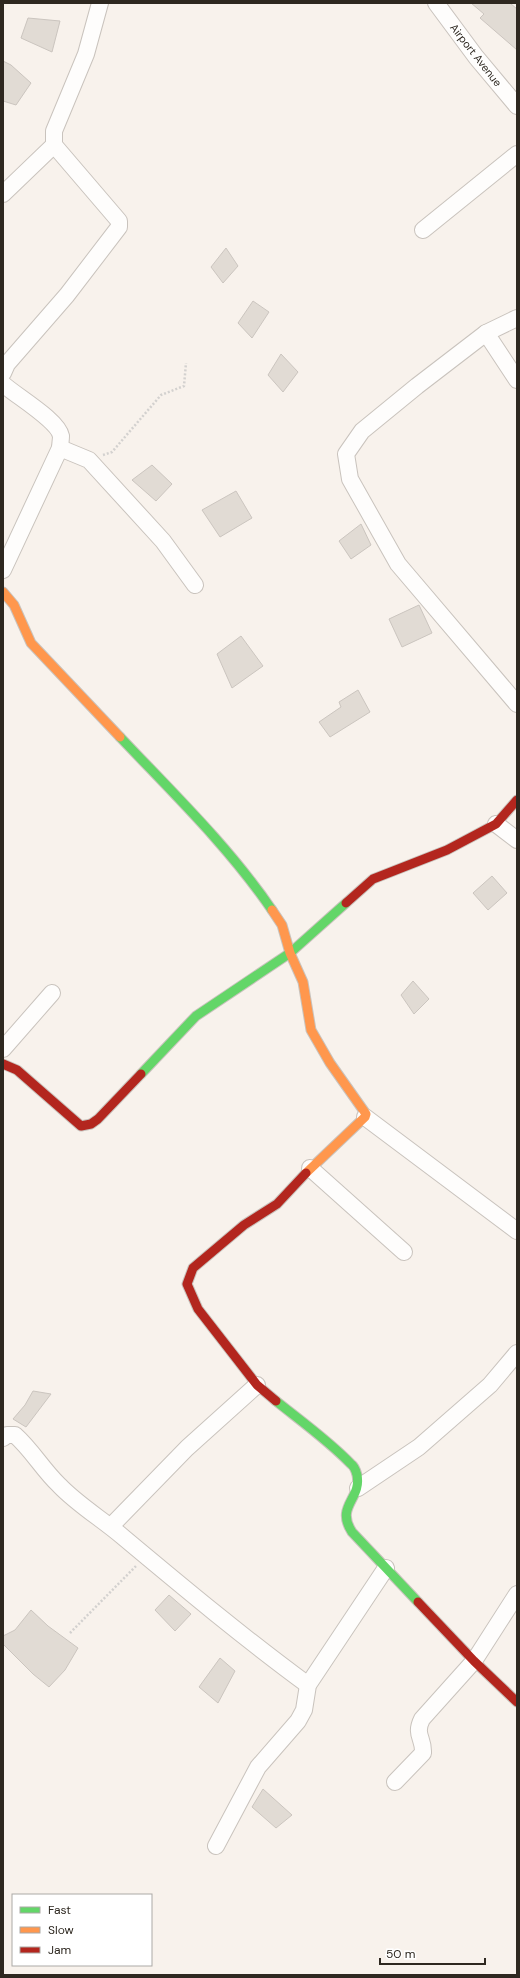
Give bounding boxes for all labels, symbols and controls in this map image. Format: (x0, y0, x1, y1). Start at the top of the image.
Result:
street label: Airport Avenue (447, 21, 505, 89)
legend (12, 1894, 152, 1966)
text: Fast (48, 1902, 71, 1918)
text: Slow (48, 1922, 74, 1938)
scale bar (380, 1940, 485, 1966)
text: Jam (48, 1942, 71, 1958)
text: 50 m (386, 1946, 415, 1962)

